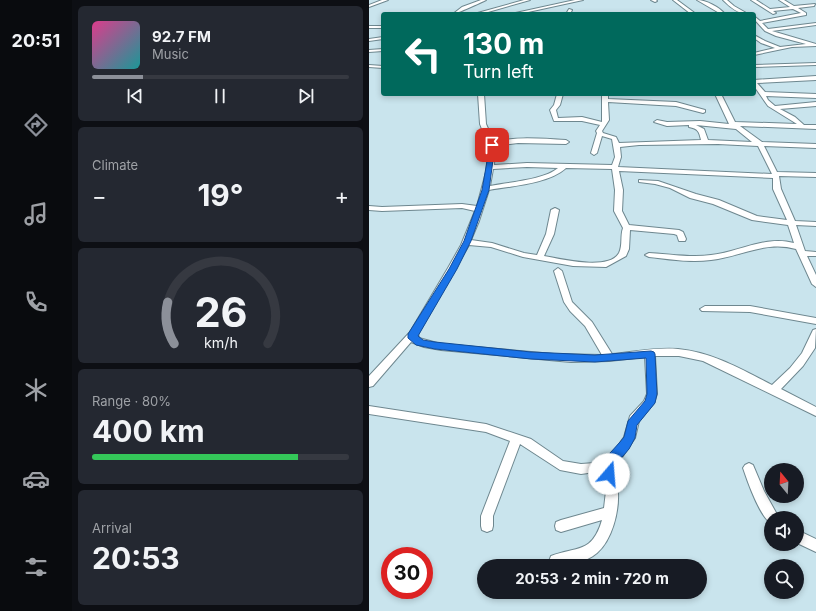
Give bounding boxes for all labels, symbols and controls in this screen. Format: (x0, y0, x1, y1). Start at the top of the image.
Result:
text: 92.7 FM (152, 27, 211, 46)
text: 130 m (463, 27, 544, 61)
icon: left (397, 28, 449, 80)
text: 20:51 (12, 30, 60, 51)
text: Music (152, 46, 189, 62)
text: Turn left (463, 61, 533, 82)
icon: previous (124, 85, 146, 107)
icon: pause (209, 85, 231, 107)
icon: next (295, 85, 317, 107)
icon: directions (22, 111, 50, 139)
pin (475, 128, 509, 162)
icon: arrive (481, 134, 503, 156)
text: Climate (92, 157, 138, 173)
text: 19° (197, 177, 244, 213)
text: − (92, 183, 107, 209)
text: + (334, 183, 349, 209)
icon: music (22, 200, 50, 228)
text: 26 (194, 286, 247, 336)
icon: phone (22, 288, 50, 316)
text: km/h (204, 333, 237, 350)
icon: climate (22, 376, 50, 404)
text: Range · 80% (92, 393, 171, 409)
text: 400 km (92, 413, 205, 449)
position arrow (588, 453, 630, 495)
north arrow (764, 463, 804, 503)
map controls (764, 463, 804, 599)
icon: car (22, 465, 50, 493)
button: sound (764, 511, 804, 551)
text: Arrival (92, 520, 132, 536)
text: 20:53 (92, 540, 180, 576)
speed limit sign: 30 (381, 547, 433, 599)
icon: filters (22, 553, 50, 581)
button: search (764, 559, 804, 599)
text: 20:53 · 2 min · 720 m (515, 569, 669, 588)

